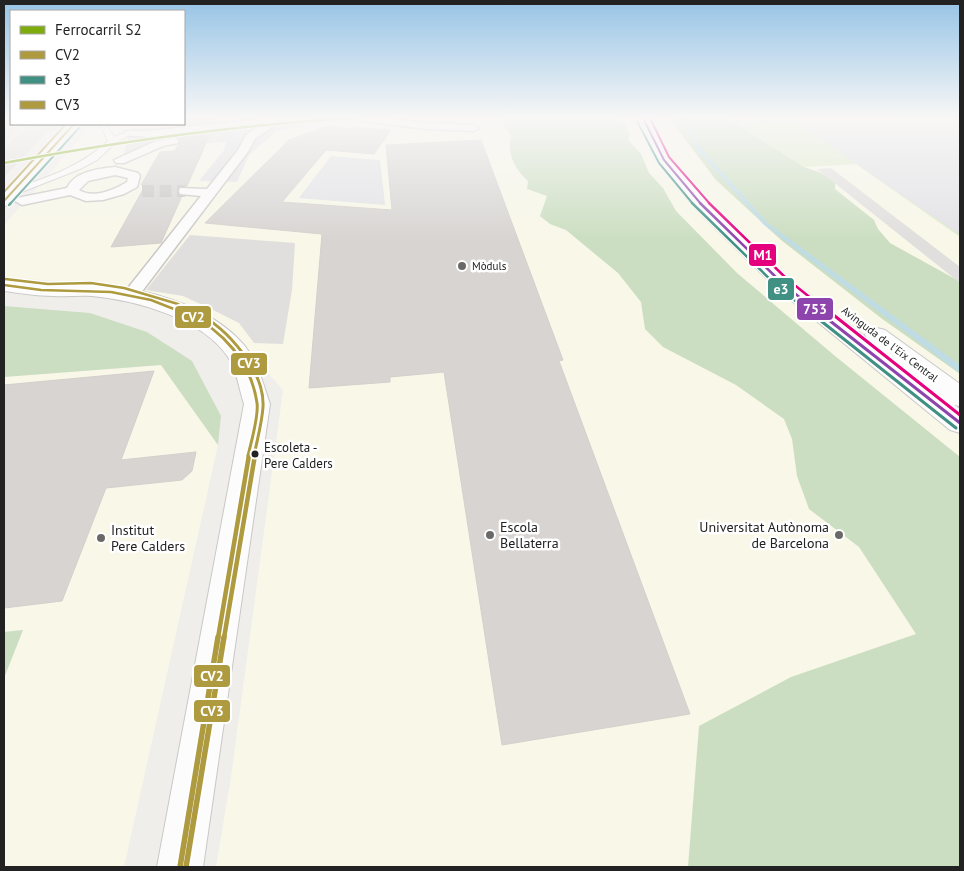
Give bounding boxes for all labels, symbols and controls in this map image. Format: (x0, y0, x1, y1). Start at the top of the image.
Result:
legend (10, 10, 185, 125)
text: Ferrocarril S2 (55, 20, 142, 39)
text: CV2 (55, 45, 80, 64)
text: e3 (55, 70, 71, 89)
text: CV3 (55, 95, 80, 114)
line badge: M1 (748, 243, 777, 267)
text: M1 (753, 246, 773, 264)
place label: Mòduls (472, 259, 507, 273)
marker: Mòduls (456, 260, 468, 272)
line badge: e3 (767, 277, 795, 301)
text: e3 (773, 280, 789, 298)
line badge: 753 (796, 297, 834, 321)
text: 753 (803, 300, 827, 318)
street label: Avinguda de l'Eix Central (839, 303, 942, 385)
line badge: CV2 (174, 305, 212, 329)
text: CV2 (181, 308, 205, 326)
line badge: CV3 (230, 352, 268, 376)
text: CV3 (237, 354, 261, 372)
place label: Escoleta - Pere Calders (264, 439, 333, 472)
marker: Escoleta - Pere Calders (250, 449, 260, 459)
place label: Escola Bellaterra (500, 518, 559, 552)
place label: Universitat Autònoma de Barcelona (699, 518, 829, 552)
place label: Institut Pere Calders (111, 521, 185, 555)
marker: Escola Bellaterra (484, 529, 496, 541)
marker: Universitat Autònoma de Barcelona (833, 529, 845, 541)
marker: Institut Pere Calders (95, 532, 107, 544)
line badge: CV2 (193, 664, 231, 688)
text: CV2 (200, 667, 224, 685)
line badge: CV3 (193, 699, 231, 723)
text: CV3 (200, 702, 224, 720)

